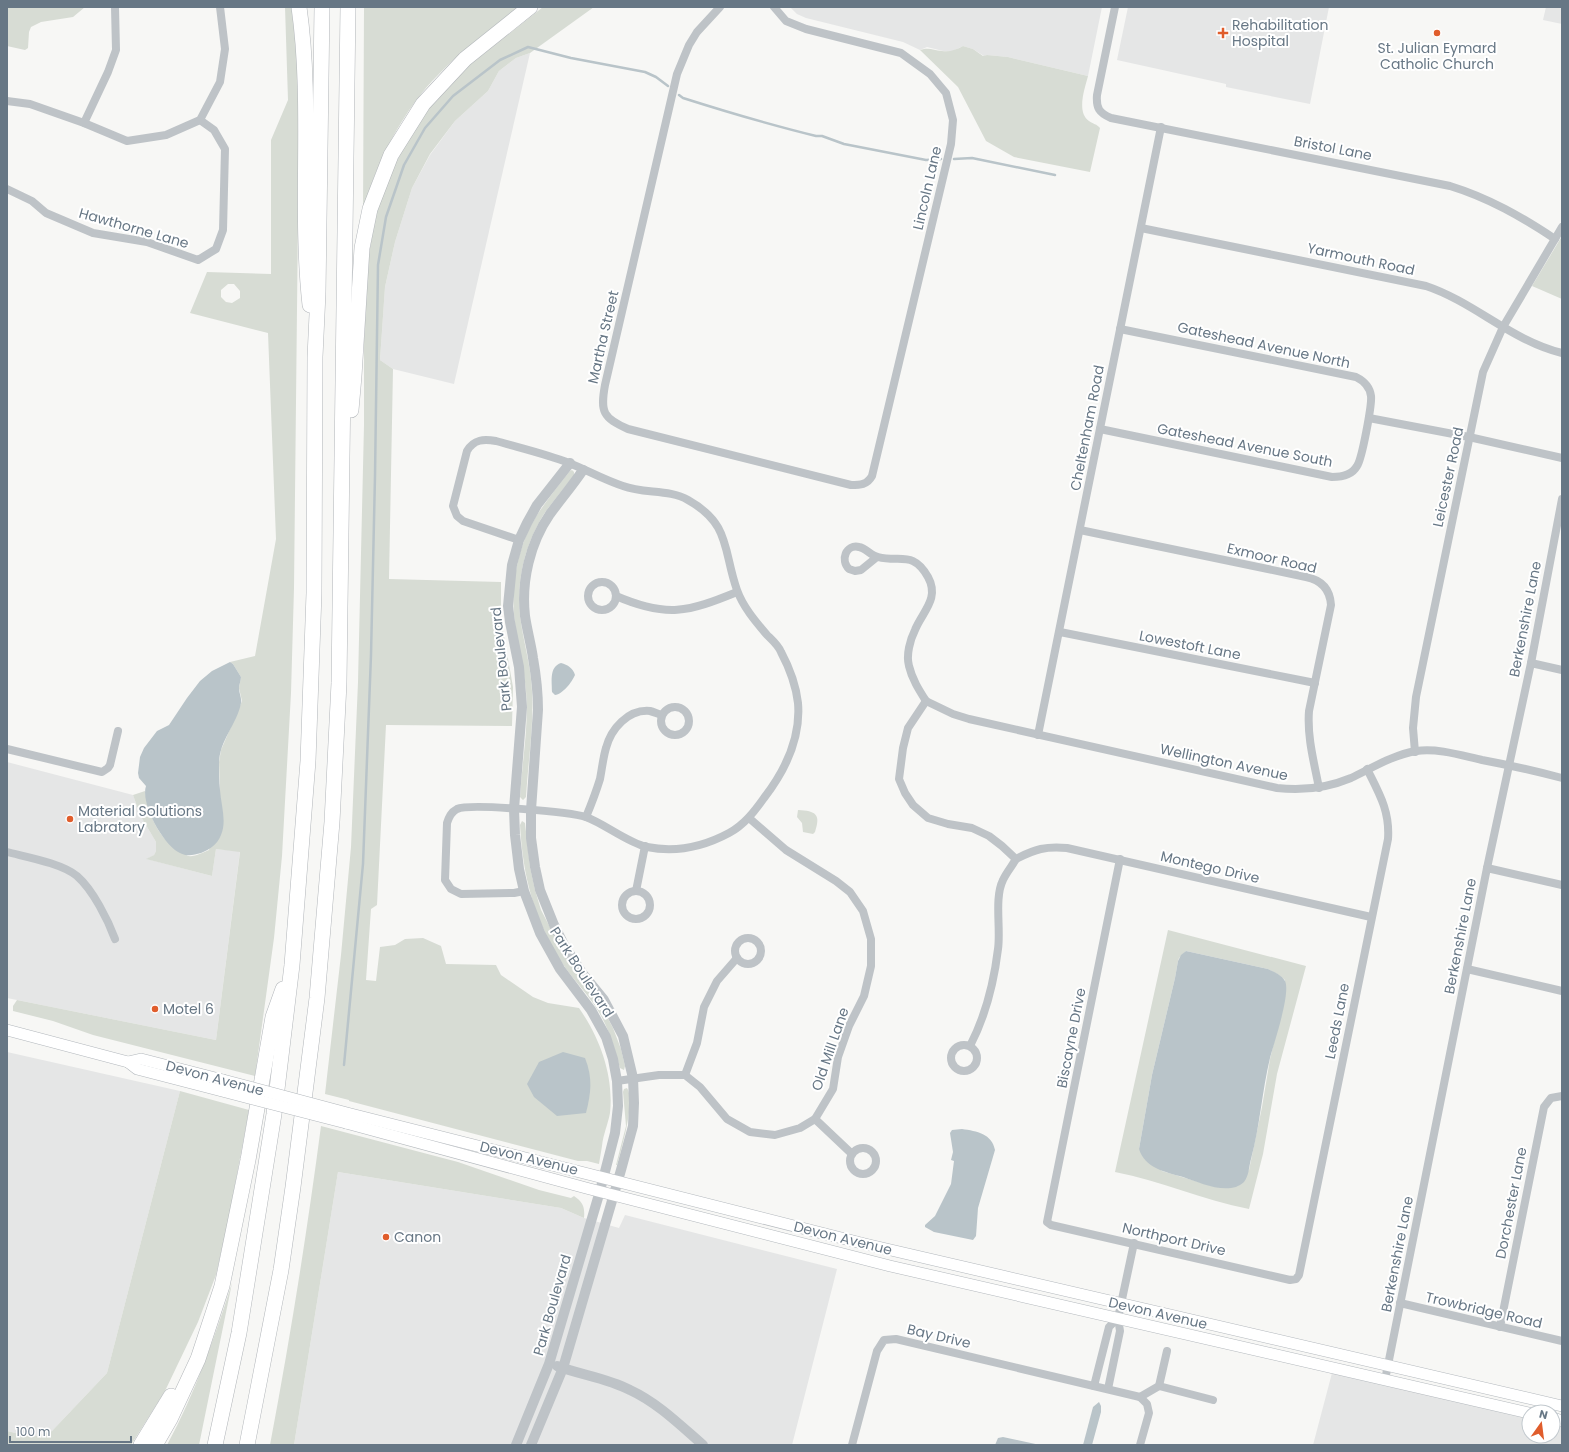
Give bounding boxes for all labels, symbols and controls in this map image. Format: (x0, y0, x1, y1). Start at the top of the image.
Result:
place label: Rehabilitation Hospital (1232, 15, 1328, 51)
marker: Rehabilitation Hospital (1217, 27, 1229, 39)
marker: St. Julian Eymard Catholic Church (1432, 28, 1442, 38)
place label: St. Julian Eymard Catholic Church (1377, 38, 1497, 74)
street label: Bristol Lane (1292, 131, 1374, 165)
street label: Lincoln Lane (908, 144, 946, 232)
street label: Hawthorne Lane (77, 203, 192, 253)
street label: Yarmouth Road (1305, 238, 1417, 280)
street label: Martha Street (583, 288, 623, 386)
street label: Gateshead Avenue North (1176, 317, 1352, 373)
street label: Cheltenham Road (1065, 363, 1109, 493)
street label: Gateshead Avenue South (1156, 418, 1334, 472)
street label: Leicester Road (1428, 425, 1468, 529)
street label: Exmoor Road (1225, 538, 1319, 578)
street label: Berkenshire Lane (1504, 559, 1546, 679)
street label: Park Boulevard (486, 606, 516, 712)
street label: Lowestoft Lane (1137, 625, 1243, 665)
street label: Wellington Avenue (1158, 739, 1290, 785)
place label: Material Solutions Labratory (78, 801, 202, 837)
marker: Material Solutions Labratory (65, 814, 75, 824)
street label: Montego Drive (1159, 846, 1262, 888)
street label: Berkenshire Lane (1439, 876, 1481, 996)
street label: Park Boulevard (545, 923, 619, 1021)
street label: Leeds Lane (1320, 981, 1354, 1061)
street label: Biscayne Drive (1051, 986, 1091, 1090)
place label: Motel 6 (163, 999, 214, 1019)
marker: Motel 6 (150, 1004, 160, 1014)
street label: Old Mill Lane (806, 1004, 854, 1093)
street label: Devon Avenue (164, 1055, 267, 1101)
street label: Devon Avenue (478, 1136, 581, 1180)
street label: Dorchester Lane (1490, 1145, 1532, 1261)
street label: Berkenshire Lane (1376, 1194, 1418, 1314)
street label: Devon Avenue (792, 1216, 895, 1260)
street label: Northport Drive (1120, 1217, 1228, 1261)
place label: Canon (394, 1227, 441, 1247)
marker: Canon (381, 1232, 391, 1242)
street label: Park Boulevard (528, 1252, 576, 1358)
street label: Trowbridge Road (1424, 1287, 1544, 1333)
street label: Devon Avenue (1107, 1292, 1210, 1334)
street label: Bay Drive (905, 1319, 973, 1353)
north arrow (1521, 1404, 1561, 1444)
text: N (1537, 1406, 1549, 1423)
scale bar (10, 1418, 131, 1444)
text: 100 m (16, 1423, 50, 1440)

